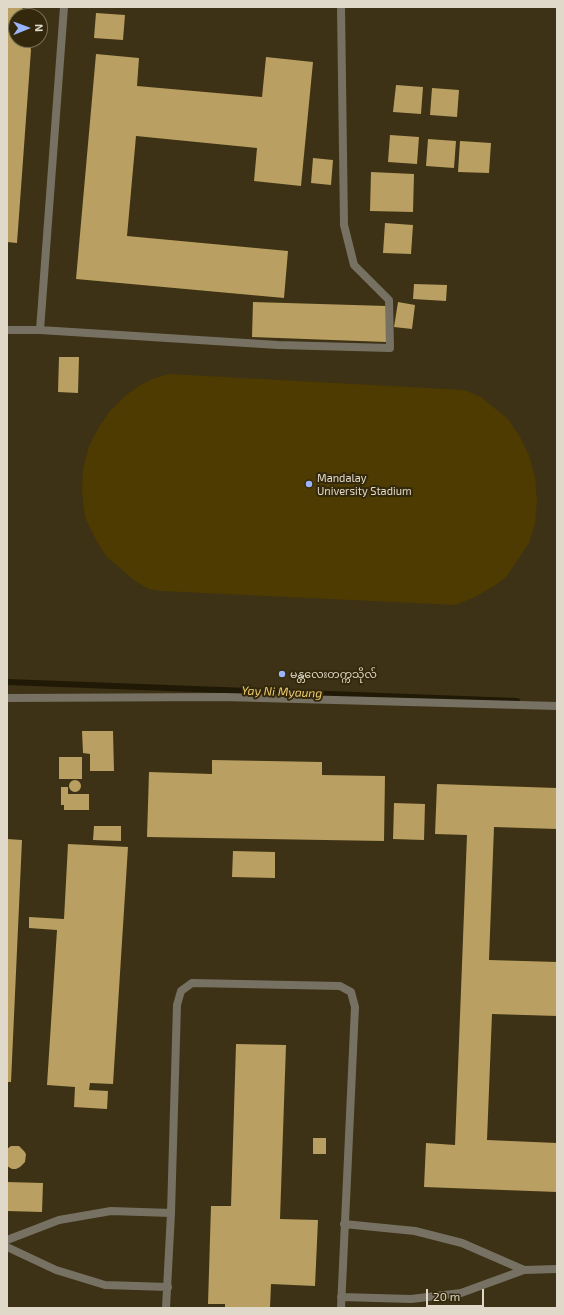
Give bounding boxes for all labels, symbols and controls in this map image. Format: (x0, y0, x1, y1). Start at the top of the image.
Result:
north arrow (8, 8, 48, 48)
text: N (33, 24, 46, 32)
place label: Mandalay University Stadium (317, 471, 412, 497)
marker: Mandalay University Stadium (304, 479, 314, 489)
place label: မန္တလေးတက္ကသိုလ် (290, 667, 377, 681)
marker: မန္တလေးတက္ကသိုလ် (277, 669, 287, 679)
water label: Yay Ni Myaung (241, 683, 323, 701)
scale bar (428, 1281, 486, 1307)
text: 20 m (433, 1289, 460, 1303)

